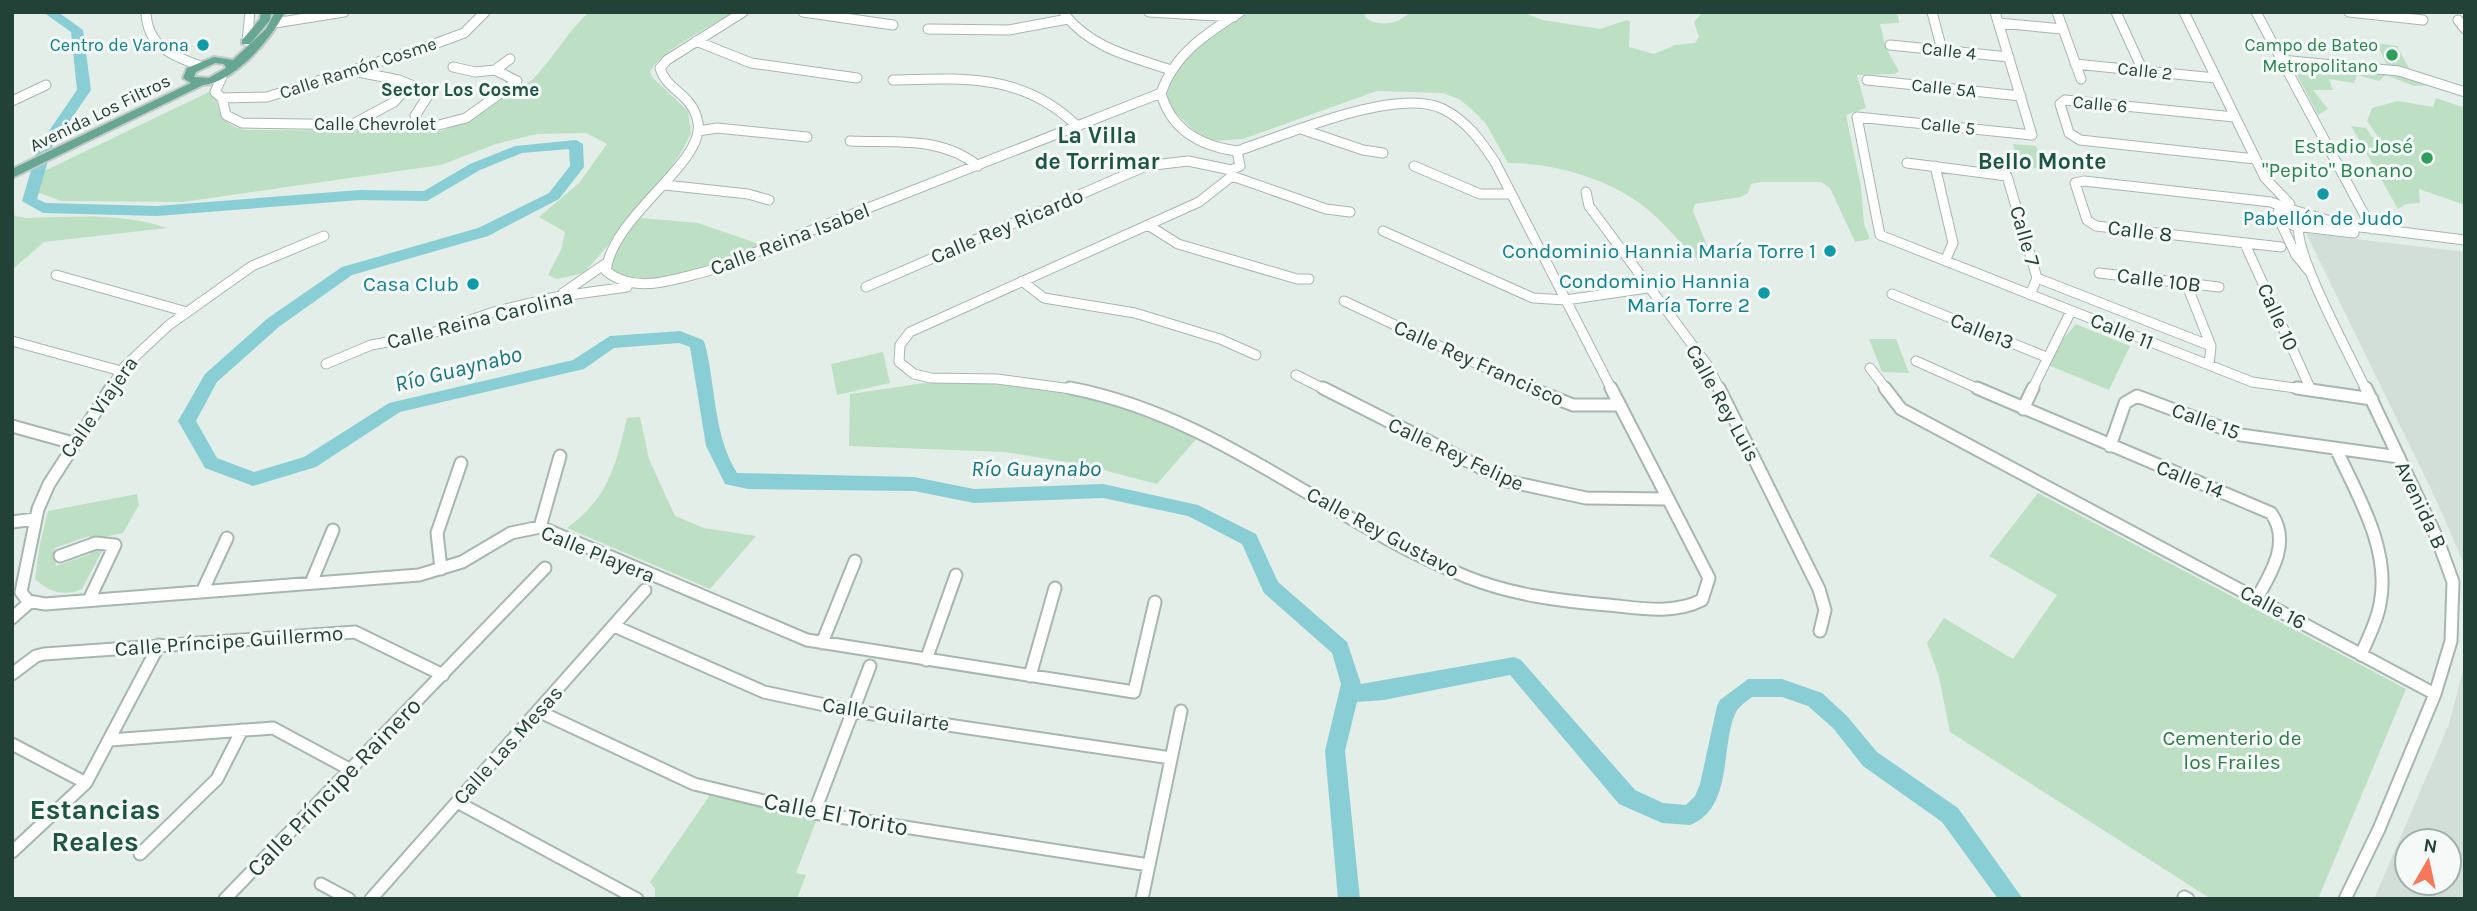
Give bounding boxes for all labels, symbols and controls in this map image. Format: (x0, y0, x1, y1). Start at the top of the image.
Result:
street label: Calle Ramón Cosme (277, 32, 439, 104)
place label: Centro de Varona (50, 34, 189, 56)
place label: Campo de Bateo Metropolitano (2244, 34, 2378, 77)
marker: Centro de Varona (195, 37, 211, 53)
street label: Calle 4 (1921, 37, 1977, 65)
marker: Campo de Bateo Metropolitano (2384, 47, 2400, 63)
street label: Calle 2 (2117, 57, 2173, 85)
street label: Avenida Los Filtros (26, 69, 174, 157)
street label: Calle 5A (1911, 74, 1977, 102)
district label: Sector Los Cosme (381, 79, 539, 101)
street label: Calle 6 (2072, 91, 2128, 117)
street label: Calle 5 (1920, 112, 1976, 140)
street label: Calle Chevrolet (314, 113, 436, 135)
district label: La Villa de Torrimar (1034, 122, 1160, 175)
place label: Estadio José "Pepito" Bonano (2262, 134, 2413, 182)
district label: Bello Monte (1978, 148, 2106, 175)
marker: Estadio José "Pepito" Bonano (2419, 150, 2435, 166)
street label: Calle Rey Ricardo (927, 183, 1087, 269)
marker: Pabellón de Judo (2315, 186, 2331, 202)
street label: Calle Reina Isabel (707, 198, 873, 280)
street label: Calle 7 (2005, 203, 2045, 269)
place label: Pabellón de Judo (2243, 206, 2403, 230)
street label: Calle 8 (2106, 215, 2174, 247)
place label: Condominio Hannia María Torre 1 (1502, 239, 1816, 263)
marker: Condominio Hannia María Torre 1 (1822, 243, 1838, 259)
street label: Calle 10B (2116, 263, 2202, 297)
place label: Condominio Hannia María Torre 2 (1559, 269, 1750, 317)
place label: Casa Club (363, 272, 459, 296)
marker: Casa Club (465, 276, 481, 292)
street label: Calle 10 (2253, 280, 2303, 354)
street label: Calle Reina Carolina (384, 284, 576, 354)
marker: Condominio Hannia María Torre 2 (1756, 285, 1772, 301)
street label: Calle13 (1947, 307, 2017, 355)
street label: Calle 11 (2087, 308, 2157, 354)
street label: Calle Rey Francisco (1390, 315, 1568, 411)
water label: Río Guaynabo (392, 340, 524, 398)
street label: Calle Rey Luis (1681, 340, 1765, 466)
street label: Calle Viajera (55, 352, 143, 462)
street label: Calle 15 (2169, 398, 2243, 444)
street label: Calle Rey Felipe (1384, 412, 1528, 496)
water label: Río Guaynabo (971, 455, 1101, 482)
street label: Calle 14 (2153, 455, 2227, 503)
street label: Avenida B (2390, 457, 2452, 553)
street label: Calle Rey Gustavo (1303, 482, 1463, 582)
street label: Calle Playera (538, 520, 658, 588)
street label: Calle 16 (2236, 580, 2310, 634)
street label: Calle Príncipe Guillermo (114, 621, 344, 661)
street label: Calle Las Mesas (448, 681, 568, 809)
street label: Calle Príncipe Rainero (241, 692, 427, 882)
street label: Calle Guilarte (821, 692, 951, 736)
park label: Cementerio de los Frailes (2163, 726, 2301, 774)
street label: Calle El Torito (761, 786, 911, 842)
district label: Estancias Reales (29, 793, 161, 858)
north arrow (2393, 827, 2463, 897)
text: N (2422, 834, 2439, 858)

